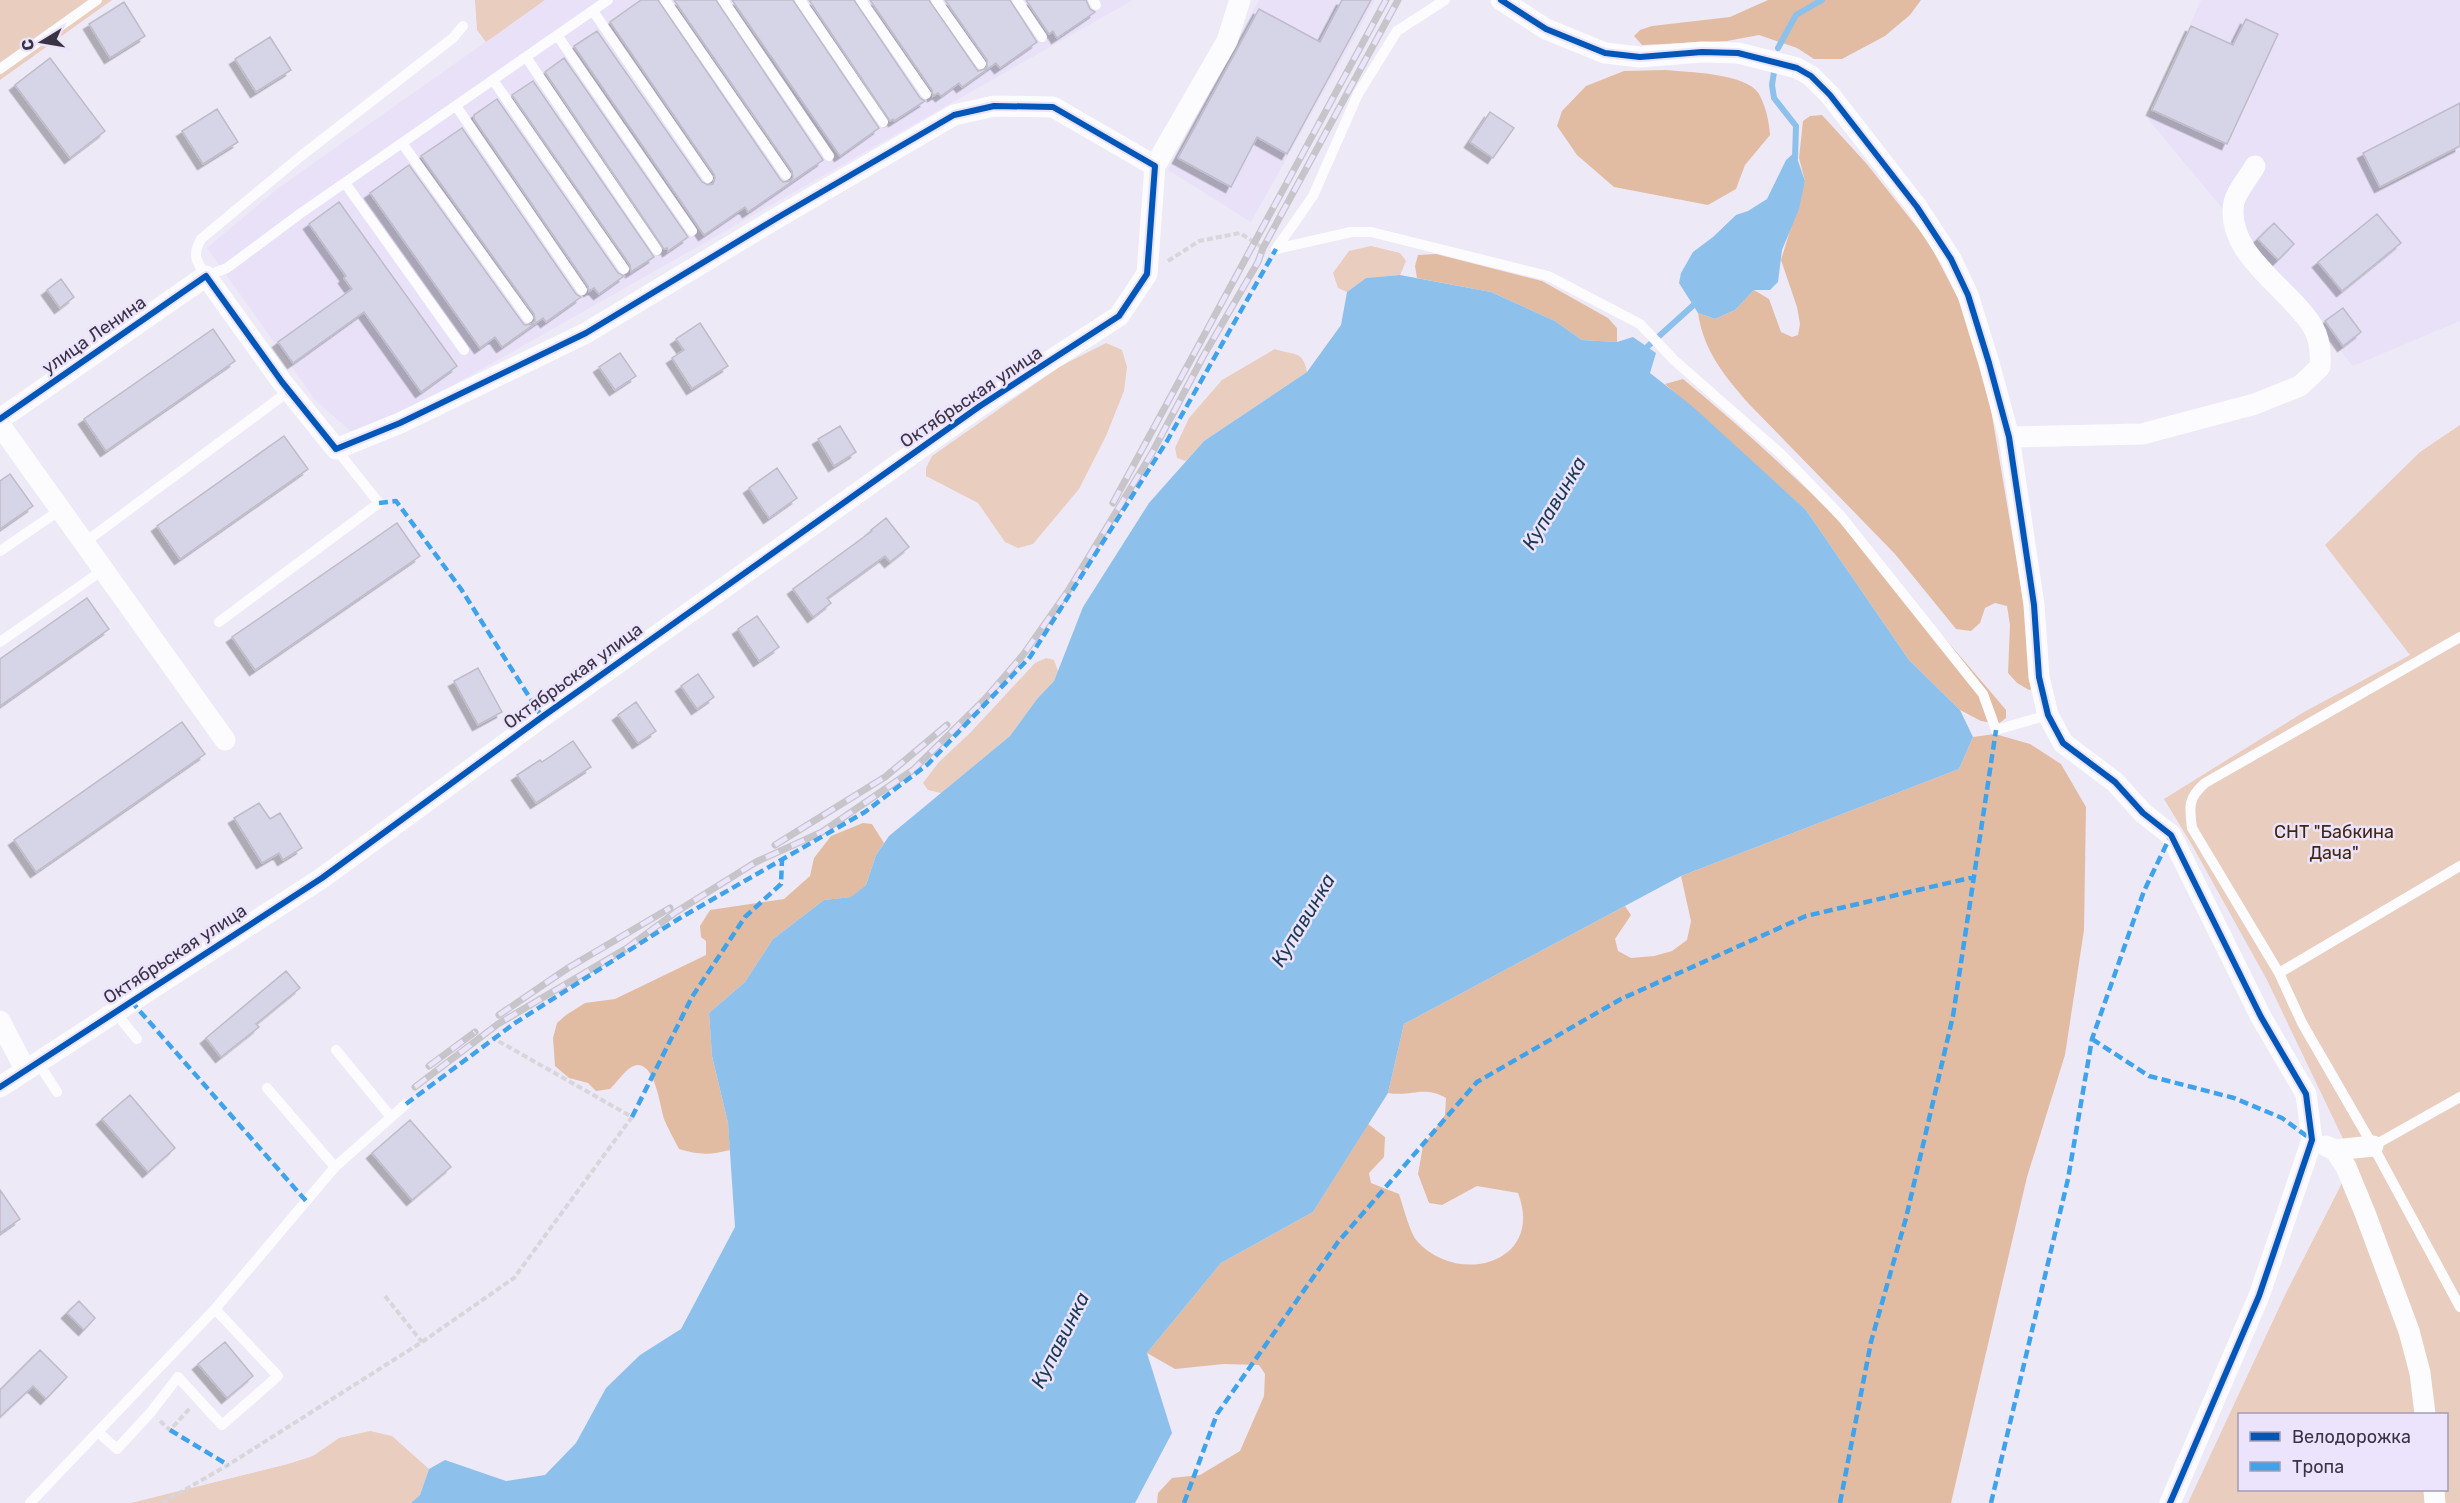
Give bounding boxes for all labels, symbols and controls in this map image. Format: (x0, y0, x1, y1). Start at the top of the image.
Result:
north arrow (12, 12, 72, 72)
text: С (17, 37, 38, 52)
street label: улица Ленина (38, 291, 150, 379)
street label: Октябрьская улица (896, 341, 1046, 453)
water label: Купавинка (1517, 452, 1591, 554)
street label: Октябрьская улица (499, 618, 647, 734)
park label: СНТ "Бабкина Дача" (2274, 821, 2394, 864)
water label: Купавинка (1266, 869, 1340, 971)
street label: Октябрьская улица (99, 899, 251, 1009)
water label: Купавинка (1026, 1288, 1095, 1392)
legend (2238, 1413, 2448, 1491)
text: Велодорожка (2292, 1426, 2411, 1448)
text: Тропа (2292, 1456, 2344, 1478)

